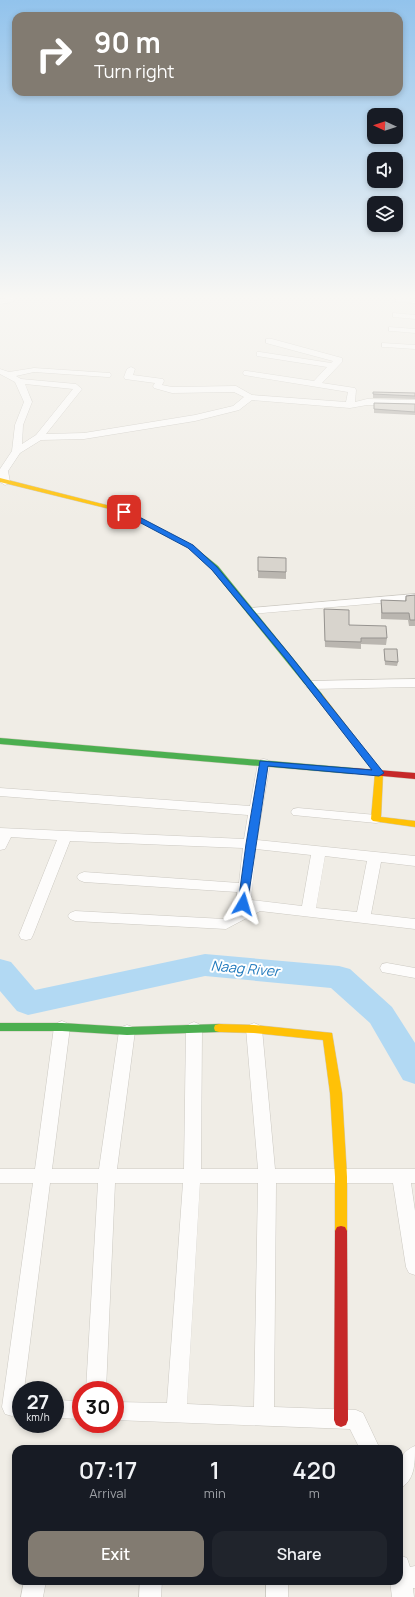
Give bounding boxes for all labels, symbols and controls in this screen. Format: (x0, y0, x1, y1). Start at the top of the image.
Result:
text: 90 m (94, 23, 161, 61)
icon: right (28, 28, 80, 80)
text: Turn right (94, 59, 175, 83)
north arrow (367, 108, 403, 144)
map controls (367, 108, 403, 232)
button: sound (367, 152, 403, 188)
button: layers (367, 196, 403, 232)
pin (107, 495, 141, 529)
icon: arrive (113, 501, 135, 523)
position arrow (222, 883, 264, 925)
water label: Naag River (210, 956, 282, 981)
speed limit sign: 30 (72, 1381, 124, 1433)
text: 27 (27, 1388, 49, 1415)
text: km/h (26, 1410, 50, 1424)
text: 07:17 (79, 1453, 137, 1486)
text: 1 (210, 1453, 220, 1486)
text: 420 (292, 1453, 336, 1486)
text: Arrival (89, 1484, 126, 1502)
text: min (204, 1484, 226, 1502)
text: m (309, 1484, 320, 1502)
button: Exit (28, 1531, 204, 1577)
button: Share (212, 1531, 387, 1577)

